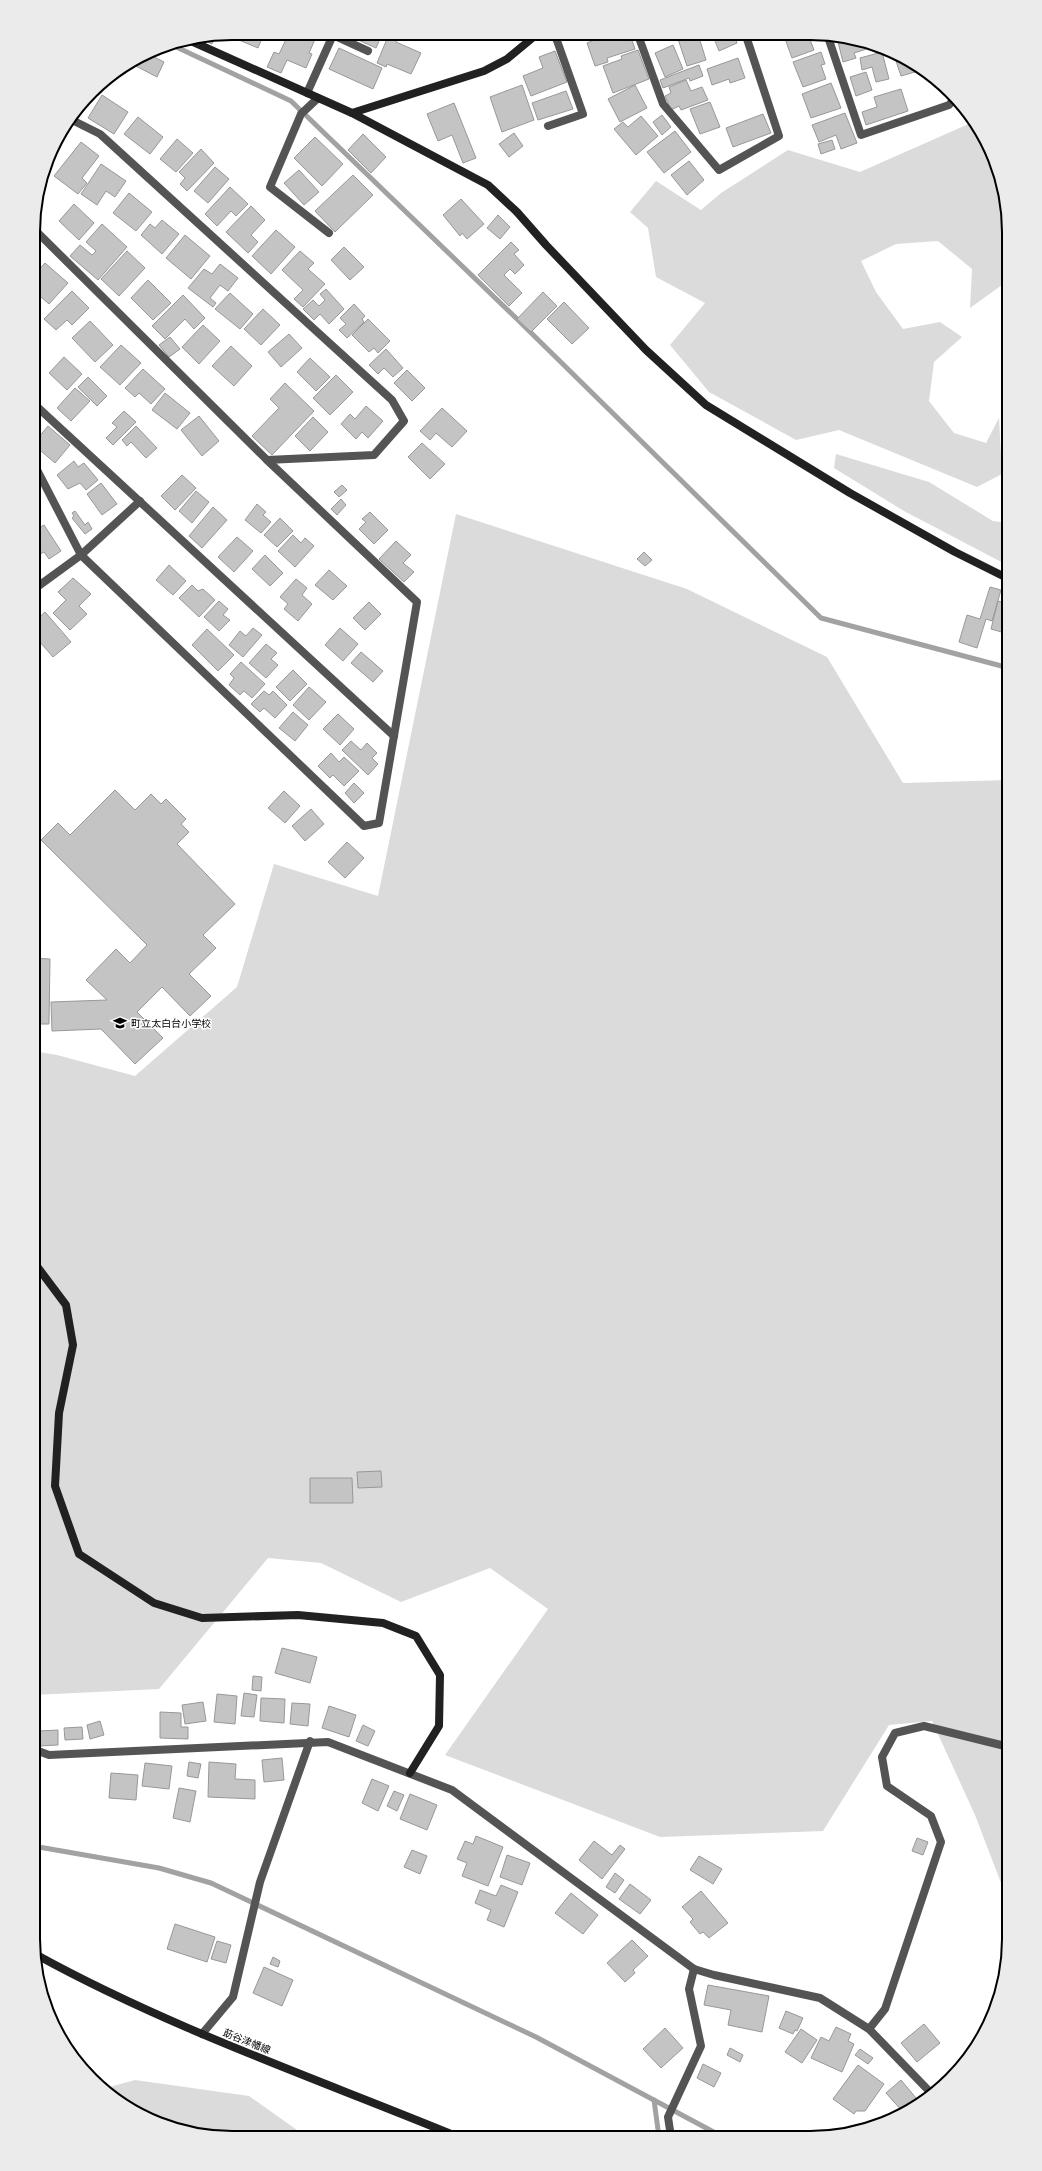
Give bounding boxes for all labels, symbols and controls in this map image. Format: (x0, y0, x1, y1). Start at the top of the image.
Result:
school or university icon: 町立太白台小学校 (112, 1015, 128, 1031)
place label: 町立太白台小学校 (131, 1018, 211, 1029)
street label: 莇谷津幡線 (222, 2027, 272, 2056)

